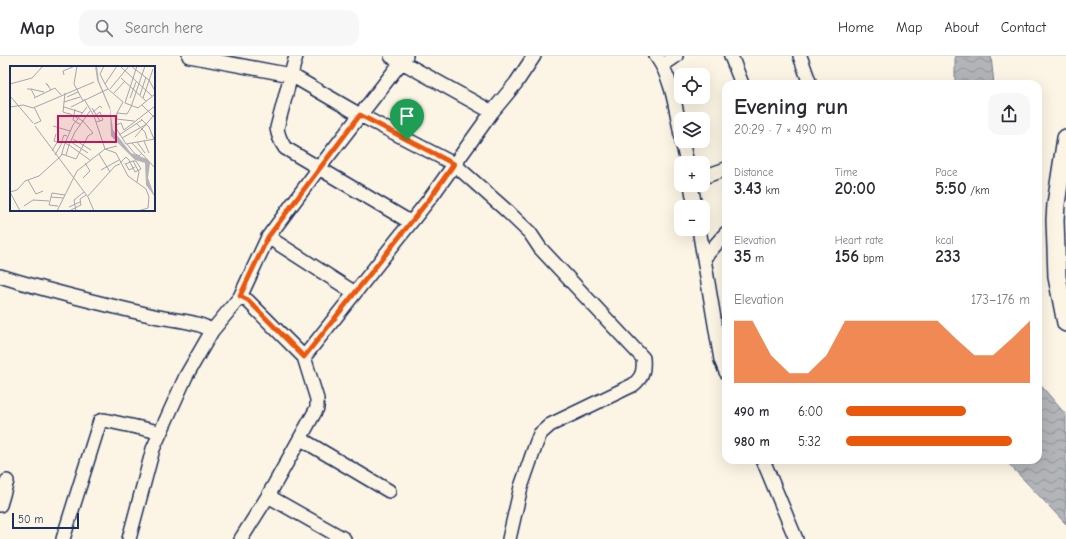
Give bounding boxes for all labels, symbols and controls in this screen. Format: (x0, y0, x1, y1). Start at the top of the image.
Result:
search box (79, 10, 359, 46)
text: Map (20, 17, 55, 39)
icon: search (93, 17, 115, 39)
text: Search here (125, 19, 203, 37)
text: Home (838, 19, 874, 36)
text: Map (896, 19, 922, 36)
text: About (944, 19, 979, 36)
text: Contact (1001, 19, 1046, 36)
inset map (10, 66, 155, 211)
map controls (674, 68, 710, 236)
button: locate (674, 68, 710, 104)
button: share (988, 93, 1030, 135)
text: Evening run (734, 94, 848, 120)
pin (390, 99, 424, 140)
icon: arrive (396, 105, 418, 127)
button: layers (674, 112, 710, 148)
text: 20:29 · 7 × 490 m (734, 122, 832, 137)
button: + (674, 156, 710, 192)
text: Distance (734, 166, 773, 179)
text: Time (835, 166, 858, 179)
text: Pace (935, 166, 958, 179)
text: 3.43 (734, 179, 762, 198)
text: 20:00 (835, 179, 876, 198)
text: 5:50 (935, 179, 967, 198)
text: km (762, 184, 780, 197)
text: /km (967, 184, 990, 197)
button: − (674, 200, 710, 236)
text: Elevation (734, 234, 776, 247)
text: Heart rate (835, 234, 883, 247)
text: kcal (935, 234, 954, 247)
text: 35 (734, 247, 751, 266)
text: 156 (835, 247, 859, 266)
text: 233 (935, 247, 961, 266)
text: m (751, 252, 764, 265)
text: bpm (859, 252, 884, 265)
text: Elevation (734, 292, 784, 307)
text: 173–176 m (971, 292, 1030, 307)
text: 490 m (734, 404, 769, 419)
text: 6:00 (798, 404, 823, 419)
text: 980 m (734, 434, 770, 449)
text: 5:32 (798, 434, 821, 449)
scale bar (12, 511, 79, 530)
text: 50 m (18, 513, 43, 526)

